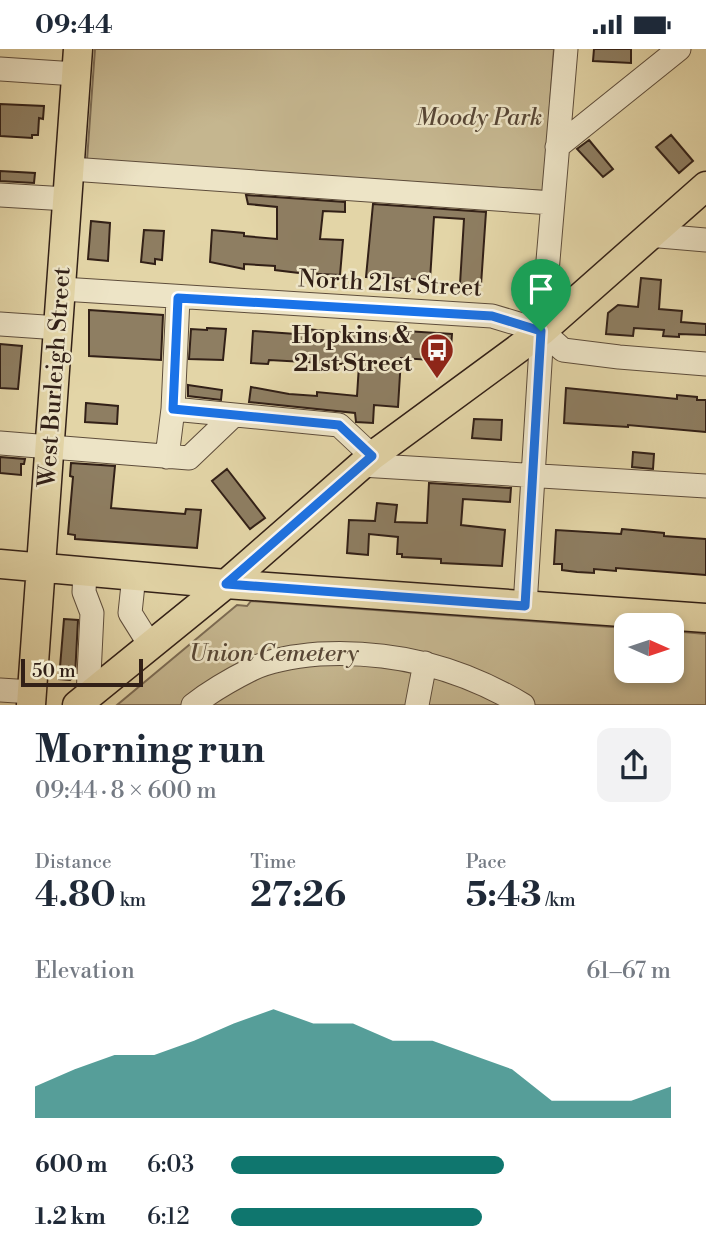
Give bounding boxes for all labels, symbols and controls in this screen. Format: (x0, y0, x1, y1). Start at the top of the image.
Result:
text: 09:44 (35, 9, 113, 41)
park label: Moody Park (416, 103, 542, 133)
pin (511, 259, 571, 331)
street label: North 21st Street (297, 264, 483, 304)
street label: West Burleigh Street (32, 265, 78, 489)
icon: arrive (522, 270, 560, 308)
place label: Hopkins & 21st Street (291, 321, 412, 379)
bus stop icon: Hopkins & 21st Street (418, 331, 456, 380)
north arrow (614, 613, 684, 683)
map controls (614, 613, 684, 683)
park label: Union Cemetery (189, 639, 359, 669)
scale bar (21, 656, 144, 688)
text: 50 m (32, 659, 76, 683)
text: Morning run (35, 727, 265, 774)
button: share (597, 728, 671, 802)
text: 09:44 · 8 × 600 m (35, 777, 217, 805)
text: Distance (35, 850, 112, 874)
text: Time (250, 850, 296, 874)
text: Pace (466, 850, 506, 874)
text: 4.80 (35, 874, 116, 917)
text: 27:26 (250, 874, 346, 917)
text: 5:43 (466, 874, 541, 917)
text: km (116, 888, 146, 912)
text: /km (541, 888, 576, 912)
text: Elevation (35, 957, 135, 985)
text: 61–67 m (586, 957, 671, 985)
text: 600 m (35, 1151, 108, 1179)
text: 6:03 (147, 1151, 194, 1179)
text: 1.2 km (35, 1203, 106, 1231)
text: 6:12 (147, 1203, 190, 1231)

